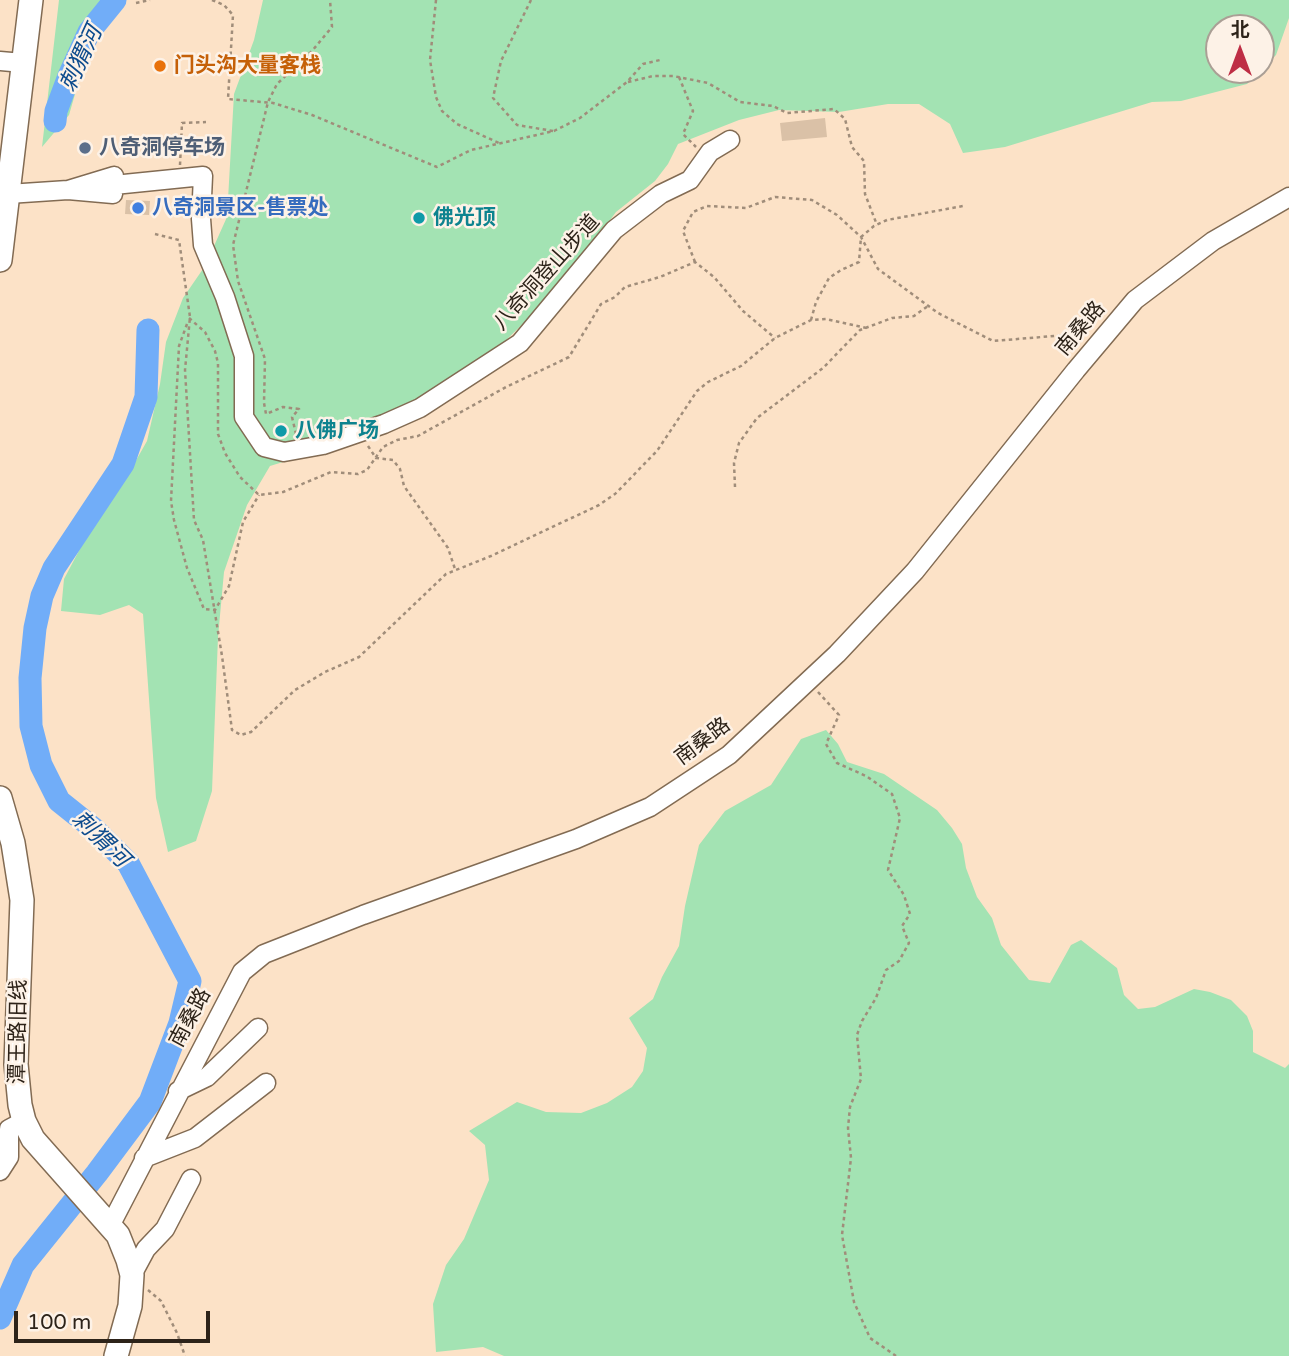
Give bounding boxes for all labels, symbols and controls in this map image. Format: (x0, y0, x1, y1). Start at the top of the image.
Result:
north arrow (1205, 14, 1275, 84)
text: 北 (1230, 19, 1250, 41)
water label: 刺猬河 (55, 22, 109, 96)
place label: 门头沟大量客栈 (174, 53, 321, 79)
marker: 门头沟大量客栈 (152, 58, 168, 74)
place label: 八奇洞停车场 (99, 135, 225, 161)
marker: 八奇洞停车场 (77, 140, 93, 156)
place label: 八奇洞景区-售票处 (152, 195, 329, 221)
marker: 八奇洞景区-售票处 (130, 200, 146, 216)
place label: 佛光顶 (433, 205, 496, 231)
marker: 佛光顶 (411, 210, 427, 226)
street label: 八奇洞登山步道 (488, 210, 606, 336)
street label: 南桑路 (1051, 297, 1111, 361)
place label: 八佛广场 (295, 418, 379, 444)
marker: 八佛广场 (273, 423, 289, 439)
street label: 南桑路 (670, 713, 736, 771)
water label: 刺猬河 (66, 806, 134, 874)
street label: 潭王路旧线 (5, 979, 33, 1085)
street label: 南桑路 (165, 984, 217, 1052)
scale bar (18, 1296, 214, 1340)
text: 100 m (27, 1310, 91, 1335)

